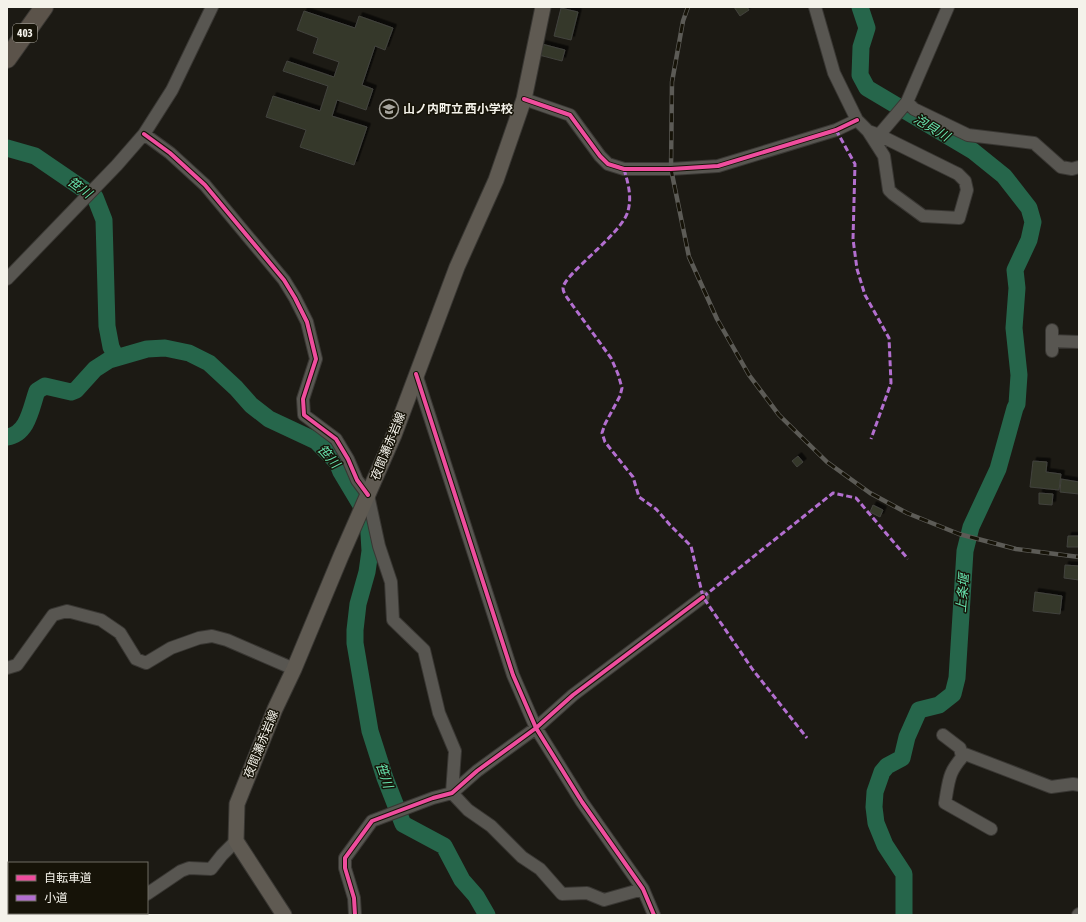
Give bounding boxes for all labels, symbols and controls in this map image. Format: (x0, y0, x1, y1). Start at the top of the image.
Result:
road number: 403 (13, 24, 37, 42)
school or university icon: 山ノ内町立 西小学校 (378, 98, 400, 120)
place label: 山ノ内町立 西小学校 (403, 102, 513, 116)
water label: 泡貝川 (911, 111, 954, 145)
water label: 笹川 (65, 174, 96, 202)
street label: 夜間瀬赤岩線 (368, 410, 408, 483)
water label: 笹川 (314, 442, 344, 473)
water label: 上条堰 (953, 571, 972, 613)
street label: 夜間瀬赤岩線 (241, 708, 281, 781)
water label: 笹川 (373, 760, 396, 792)
legend (8, 862, 148, 914)
text: 自転車道 (44, 871, 92, 885)
text: 小道 (44, 891, 68, 905)

